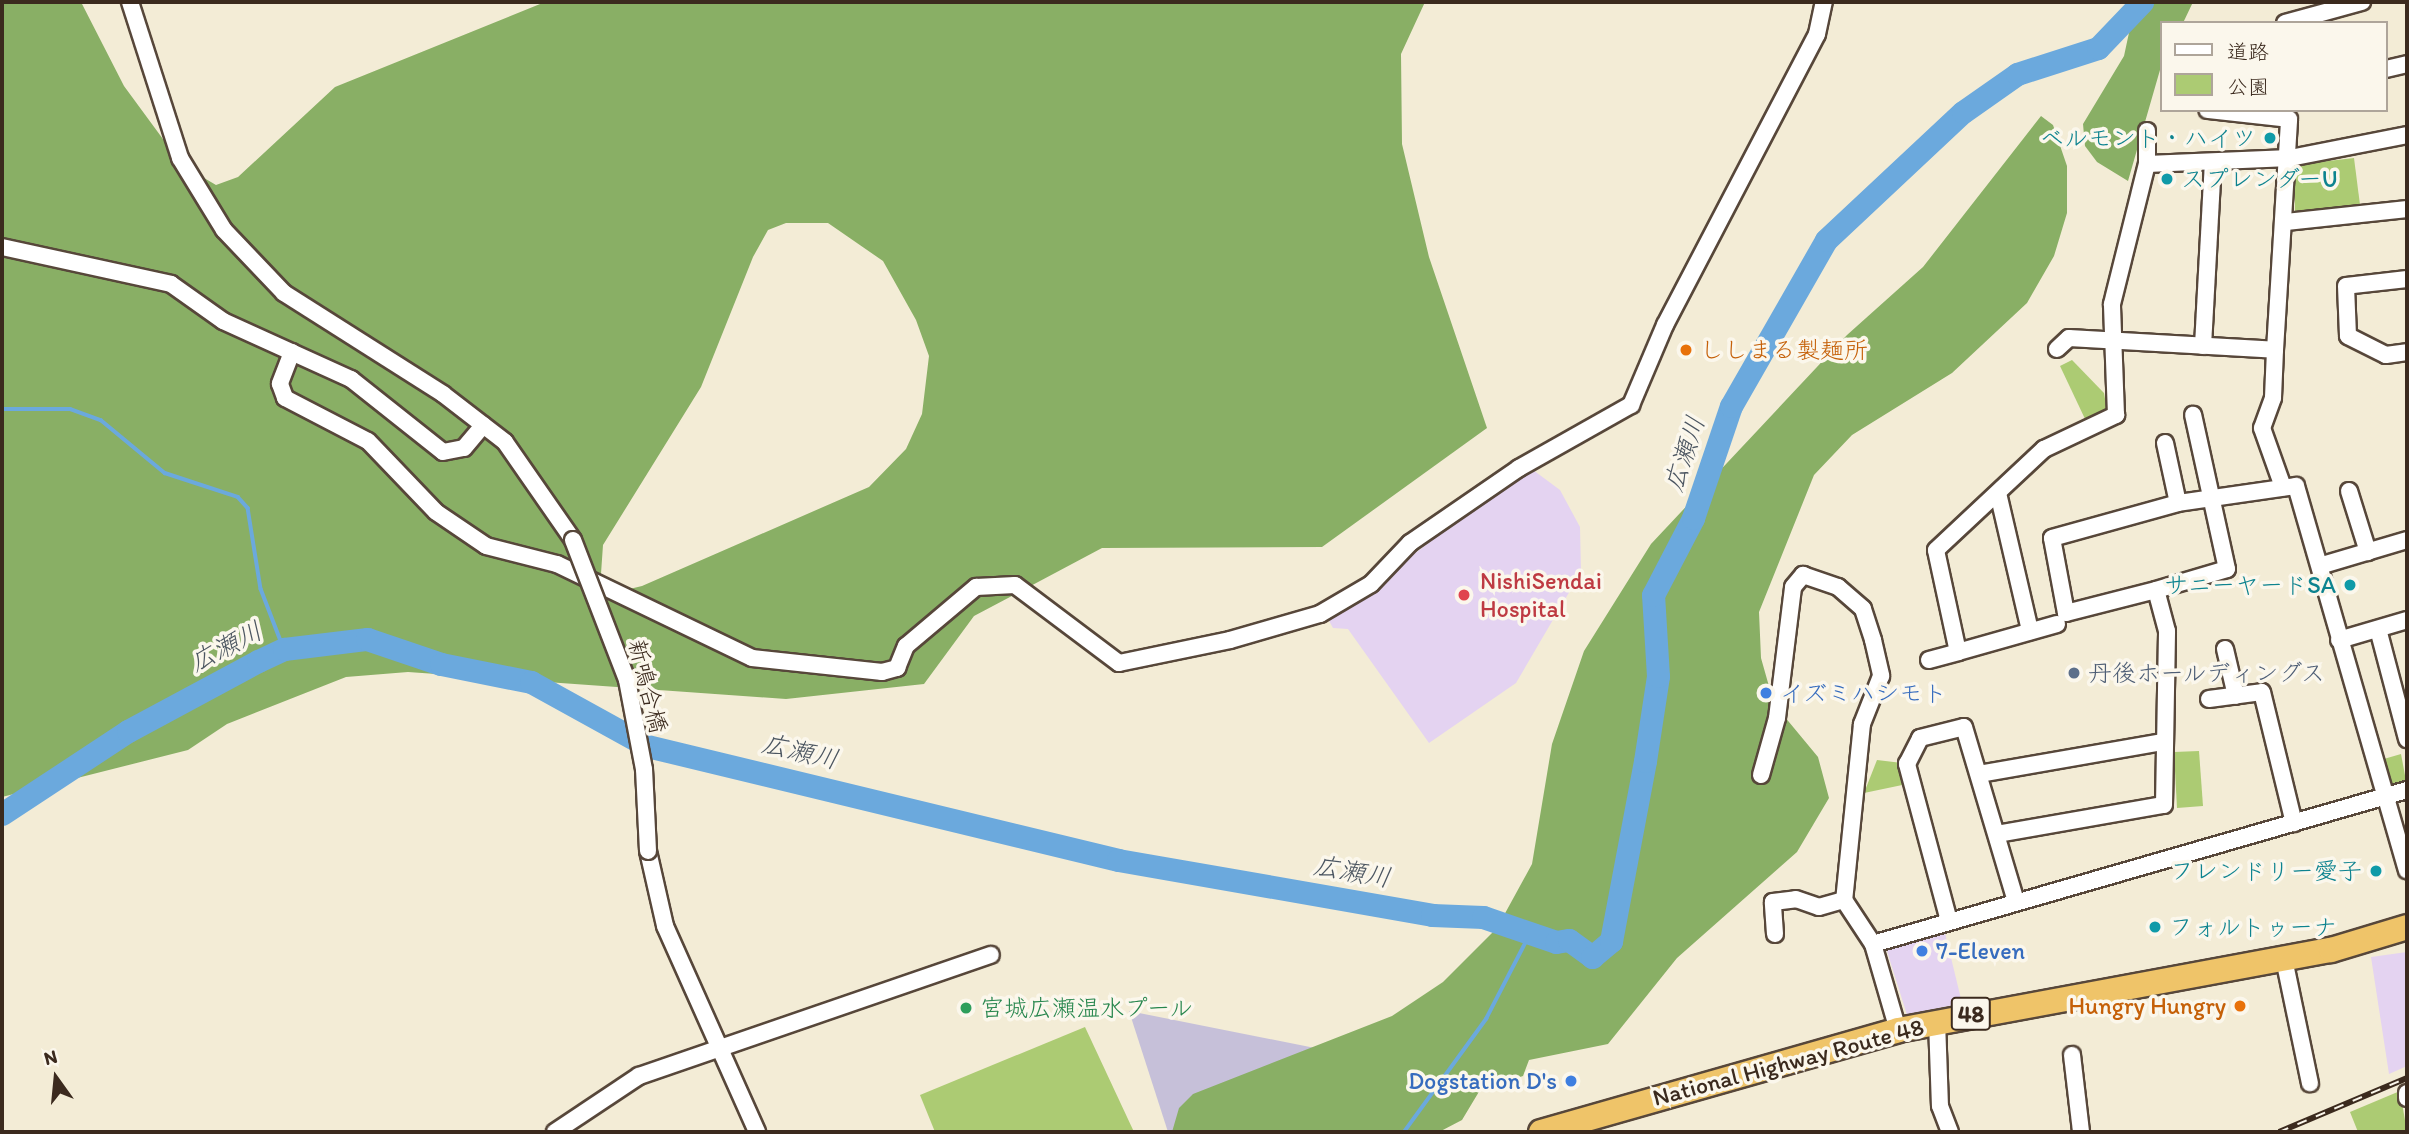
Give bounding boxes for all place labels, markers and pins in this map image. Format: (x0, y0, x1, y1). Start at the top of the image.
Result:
place label: ベルモント・ハイツ (2040, 124, 2256, 152)
marker: ベルモント・ハイツ (2262, 130, 2278, 146)
place label: スプレンダーU (2181, 165, 2339, 193)
marker: スプレンダーU (2159, 171, 2175, 187)
place label: ししまる製麺所 (1700, 336, 1868, 364)
marker: ししまる製麺所 (1678, 342, 1694, 358)
place label: NishiSendai Hospital (1480, 567, 1602, 623)
place label: サニーヤードSA (2164, 571, 2336, 599)
marker: サニーヤードSA (2342, 577, 2358, 593)
marker: NishiSendai Hospital (1454, 585, 1474, 605)
place label: 丹後ホールディングス (2088, 659, 2328, 687)
marker: 丹後ホールディングス (2066, 665, 2082, 681)
place label: イズミハシモト (1780, 679, 1948, 707)
marker: イズミハシモト (1758, 685, 1774, 701)
place label: フレンドリー愛子 (2170, 857, 2362, 885)
marker: フレンドリー愛子 (2368, 863, 2384, 879)
place label: フォルトゥーナ (2169, 913, 2337, 941)
marker: フォルトゥーナ (2147, 919, 2163, 935)
place label: 7-Eleven (1936, 937, 2025, 965)
marker: 7-Eleven (1914, 943, 1930, 959)
place label: Hungry Hungry (2068, 992, 2226, 1020)
place label: 宮城広瀬温水プール (980, 994, 1195, 1022)
marker: Hungry Hungry (2232, 998, 2248, 1014)
marker: 宮城広瀬温水プール (958, 1000, 974, 1016)
place label: Dogstation D's (1408, 1067, 1557, 1095)
marker: Dogstation D's (1563, 1073, 1579, 1089)

